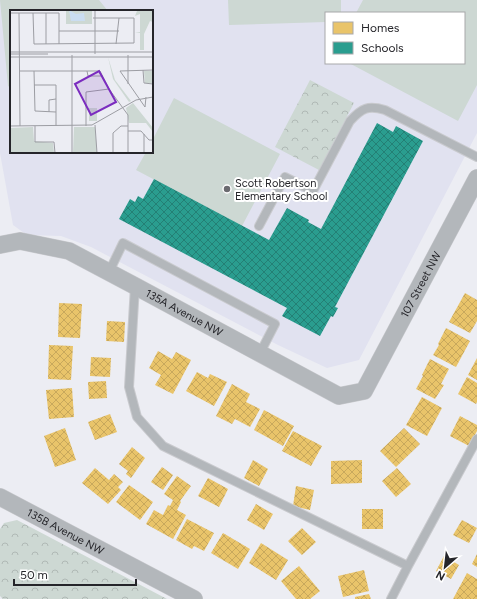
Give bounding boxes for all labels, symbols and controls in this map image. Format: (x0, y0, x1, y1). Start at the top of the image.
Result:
inset map (10, 10, 153, 153)
legend (325, 12, 465, 64)
text: Homes (361, 21, 400, 35)
text: Schools (361, 41, 404, 55)
place label: Scott Robertson Elementary School (235, 177, 327, 203)
marker: Scott Robertson Elementary School (222, 184, 232, 194)
street label: 107 Street NW (398, 249, 444, 320)
street label: 135A Avenue NW (143, 287, 225, 339)
street label: 135B Avenue NW (24, 506, 106, 558)
north arrow (425, 547, 465, 587)
scale bar (14, 561, 136, 587)
text: 50 m (20, 568, 48, 582)
text: N (434, 568, 447, 583)

